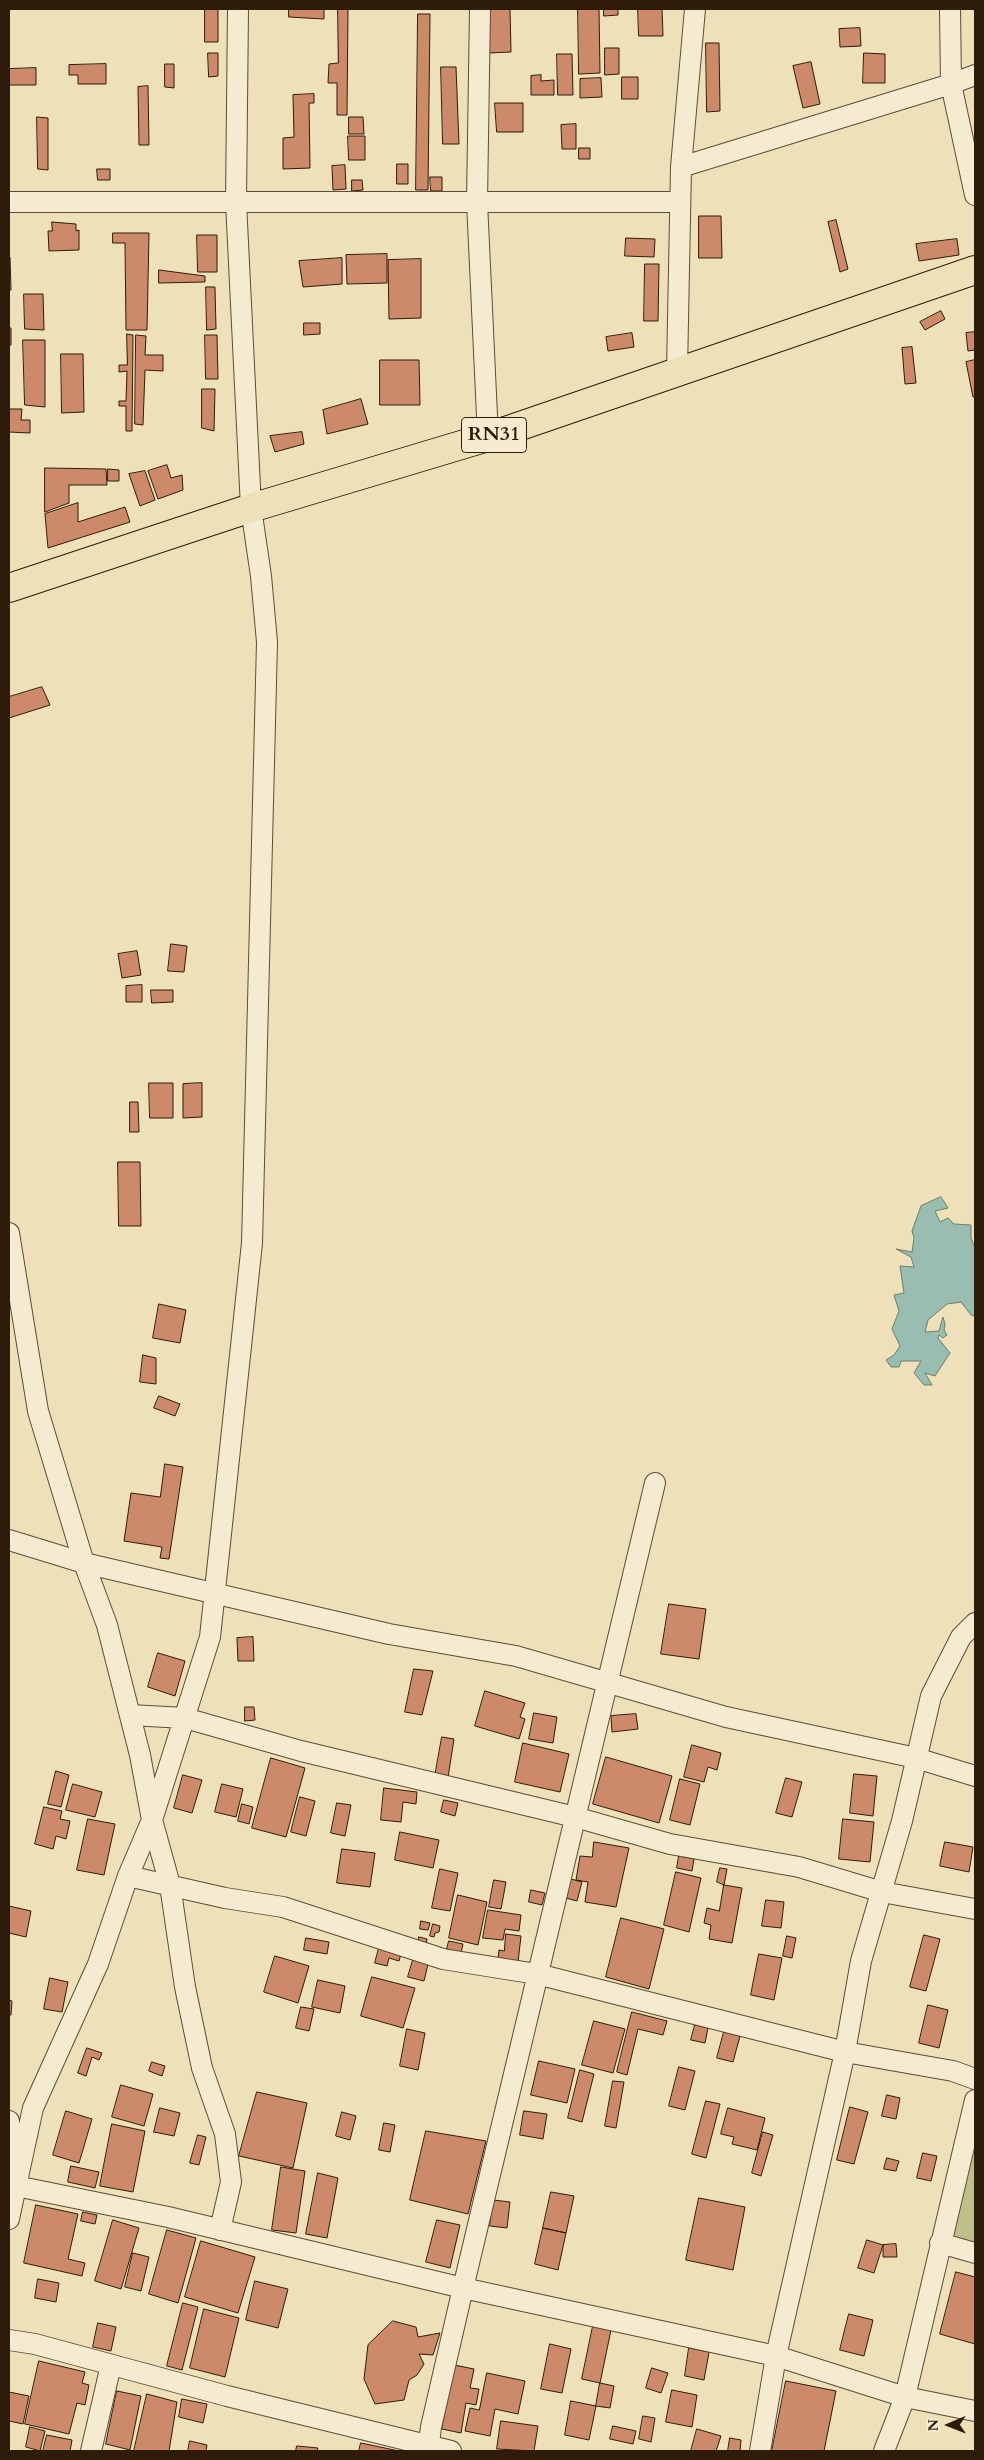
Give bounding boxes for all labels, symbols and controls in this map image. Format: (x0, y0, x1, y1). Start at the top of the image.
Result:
road number: RN31 (462, 418, 526, 452)
north arrow (924, 2400, 974, 2450)
text: N (924, 2419, 943, 2432)

